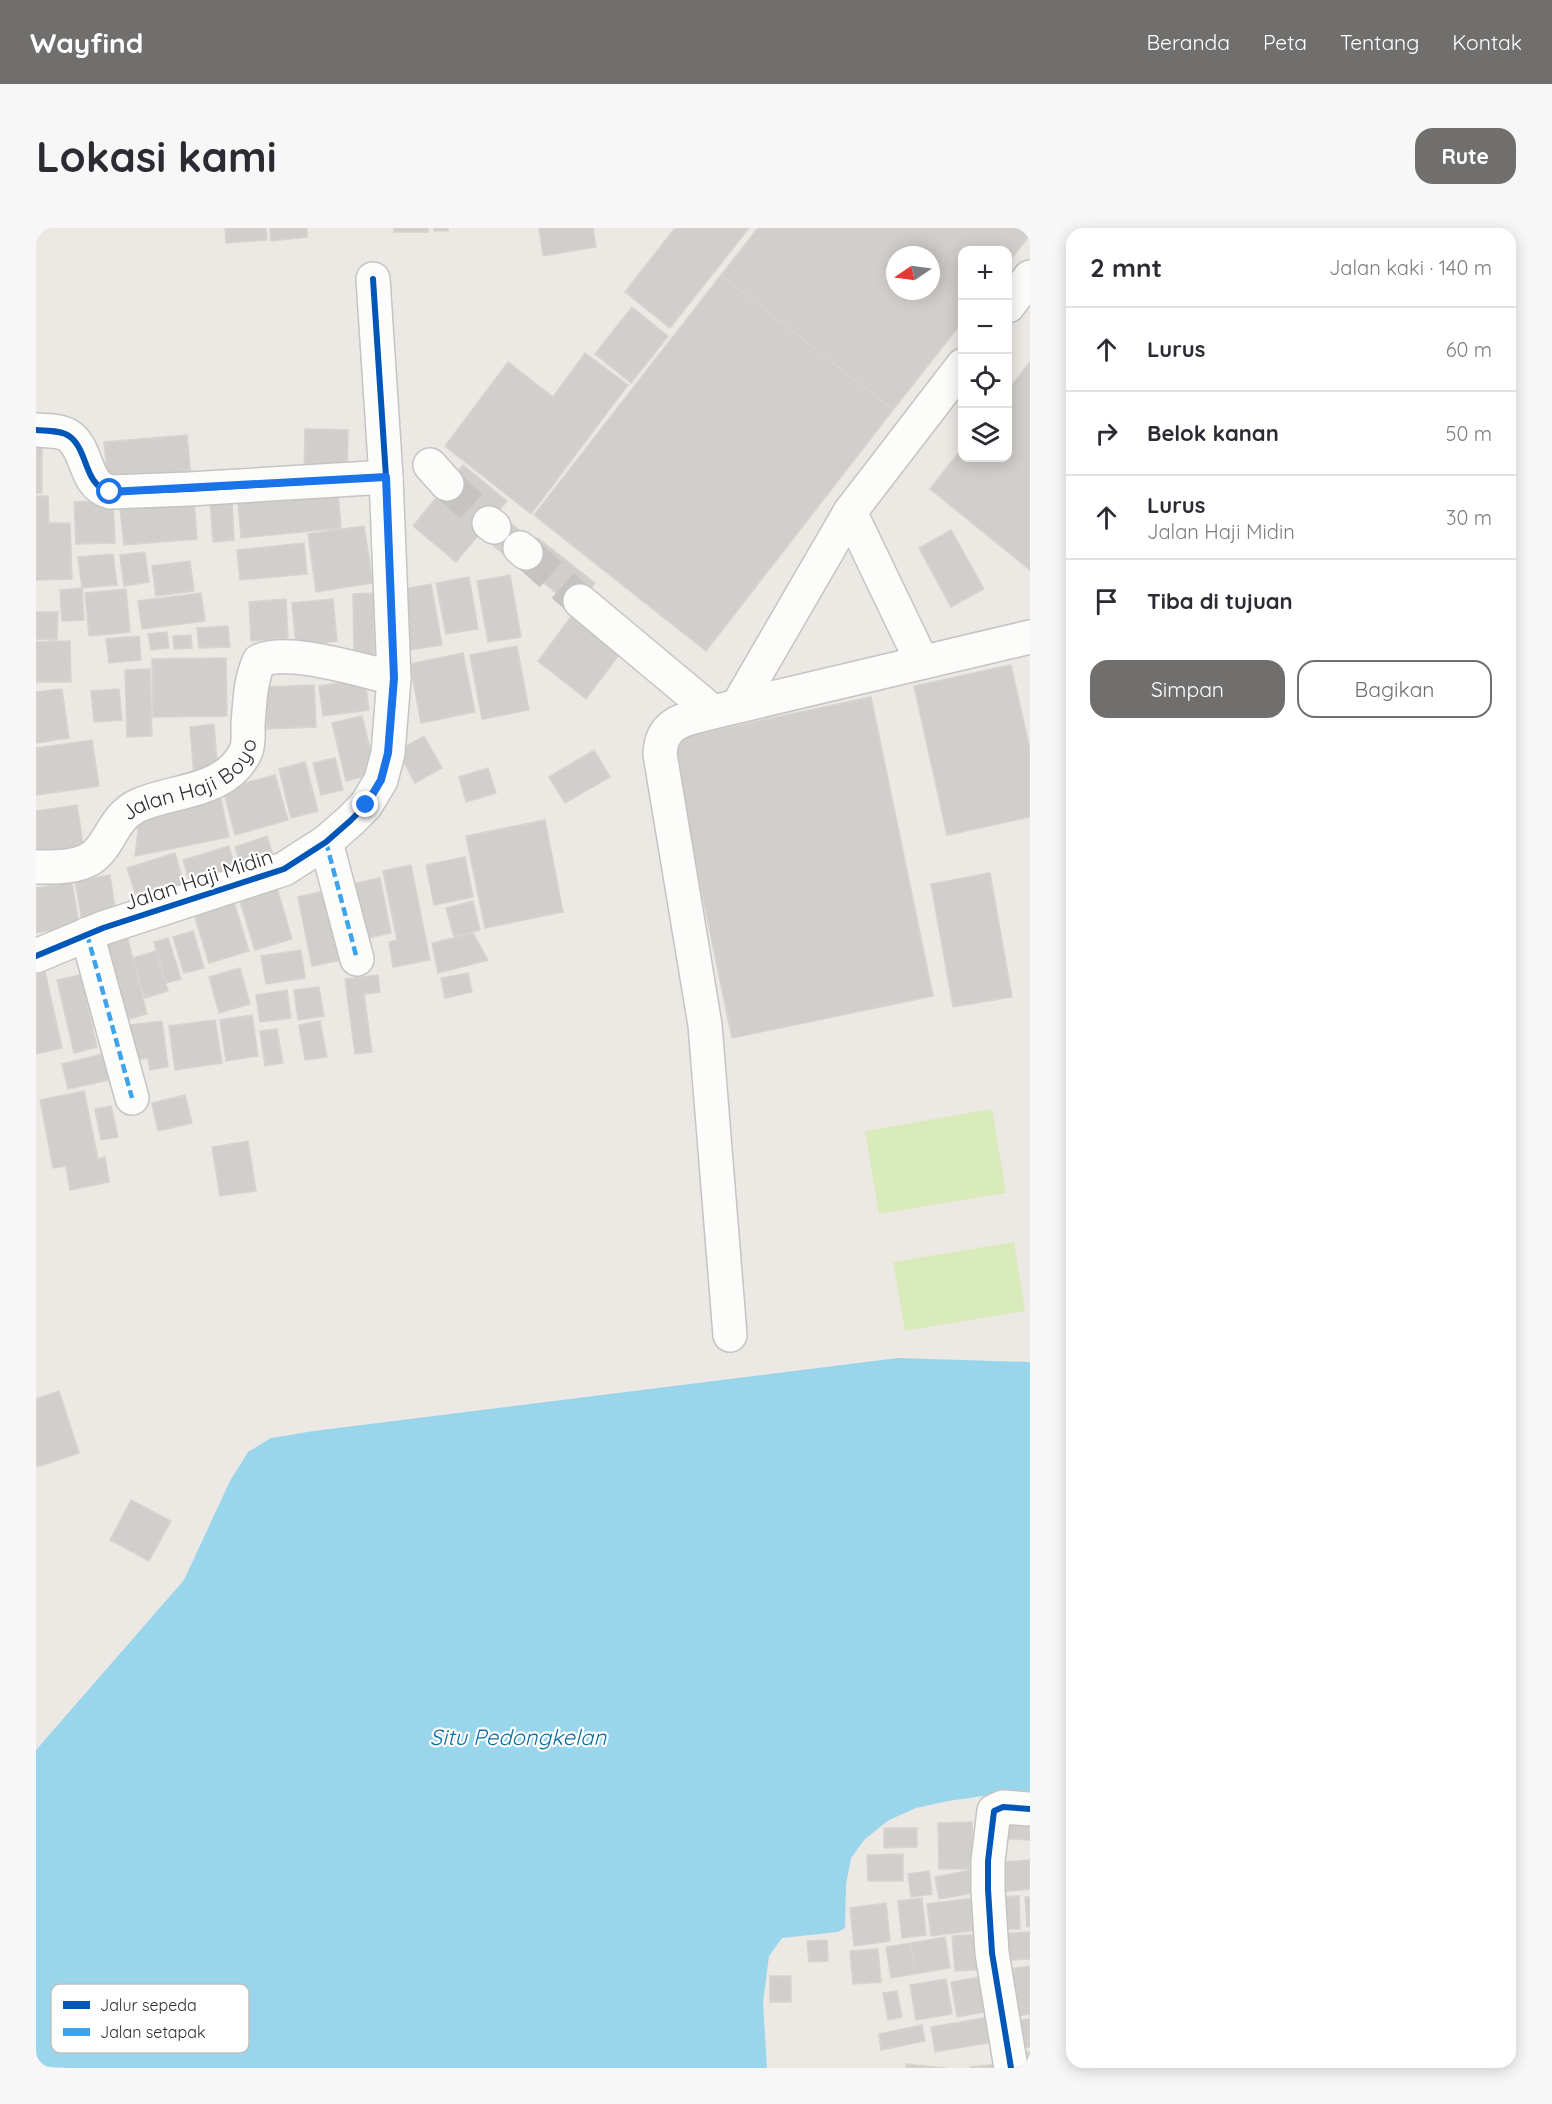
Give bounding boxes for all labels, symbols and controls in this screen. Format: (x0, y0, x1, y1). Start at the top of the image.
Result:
text: Wayfind (30, 25, 143, 60)
text: Beranda (1146, 29, 1230, 55)
text: Peta (1263, 29, 1307, 55)
text: Tentang (1340, 29, 1419, 55)
text: Kontak (1452, 29, 1522, 55)
button: Rute (1415, 128, 1516, 184)
text: Lokasi kami (36, 130, 277, 183)
north arrow (886, 246, 940, 300)
map controls (958, 246, 1012, 462)
button: + (958, 246, 1012, 300)
text: 2 mnt (1090, 251, 1162, 284)
text: Jalan kaki · 140 m (1329, 255, 1492, 280)
button: − (958, 300, 1012, 354)
icon: ahead (1090, 333, 1123, 366)
text: Lurus (1147, 335, 1205, 363)
text: 60 m (1446, 337, 1492, 362)
button: locate (958, 354, 1012, 408)
button: layers (958, 408, 1012, 462)
icon: right (1090, 417, 1123, 450)
text: Belok kanan (1147, 419, 1279, 447)
text: 50 m (1446, 421, 1492, 446)
route start (96, 478, 122, 504)
text: Lurus (1147, 491, 1205, 519)
icon: ahead (1090, 501, 1123, 534)
text: 30 m (1446, 505, 1492, 530)
text: Jalan Haji Midin (1147, 519, 1295, 544)
icon: arrive (1090, 585, 1123, 618)
text: Tiba di tujuan (1147, 587, 1293, 615)
button: Simpan (1090, 660, 1285, 718)
button: Bagikan (1297, 660, 1492, 718)
street label: Jalan Haji Boyo (115, 737, 261, 825)
route end (352, 791, 378, 817)
street label: Jalan Haji Midin (120, 843, 276, 915)
water label: Situ Pedongkelan (430, 1723, 607, 1751)
legend (51, 1984, 249, 2053)
text: Jalur sepeda (100, 1995, 197, 2015)
text: Jalan setapak (100, 2022, 205, 2042)

